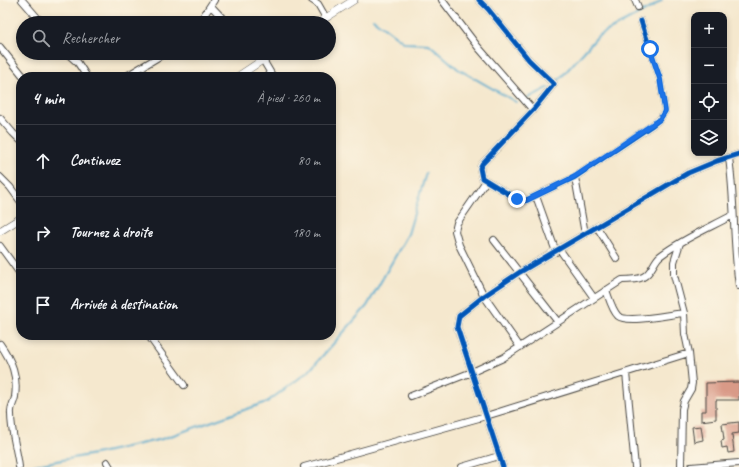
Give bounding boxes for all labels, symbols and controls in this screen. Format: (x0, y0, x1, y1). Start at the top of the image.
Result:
map controls (691, 12, 727, 156)
button: + (691, 12, 727, 48)
search box (16, 16, 336, 60)
icon: search (30, 27, 52, 49)
text: Rechercher (62, 29, 120, 48)
route start (641, 40, 659, 58)
button: − (691, 48, 727, 84)
button: locate (691, 84, 727, 120)
text: 4 min (32, 88, 65, 109)
text: À pied · 260 m (257, 90, 320, 106)
button: layers (691, 120, 727, 156)
icon: ahead (32, 150, 54, 172)
text: Continuez (70, 151, 120, 170)
text: 80 m (298, 153, 320, 169)
route end (508, 190, 526, 208)
icon: right (32, 222, 54, 244)
text: Tournez à droite (70, 223, 152, 242)
text: 180 m (292, 225, 320, 241)
icon: arrive (32, 294, 54, 316)
text: Arrivée à destination (70, 295, 178, 314)

